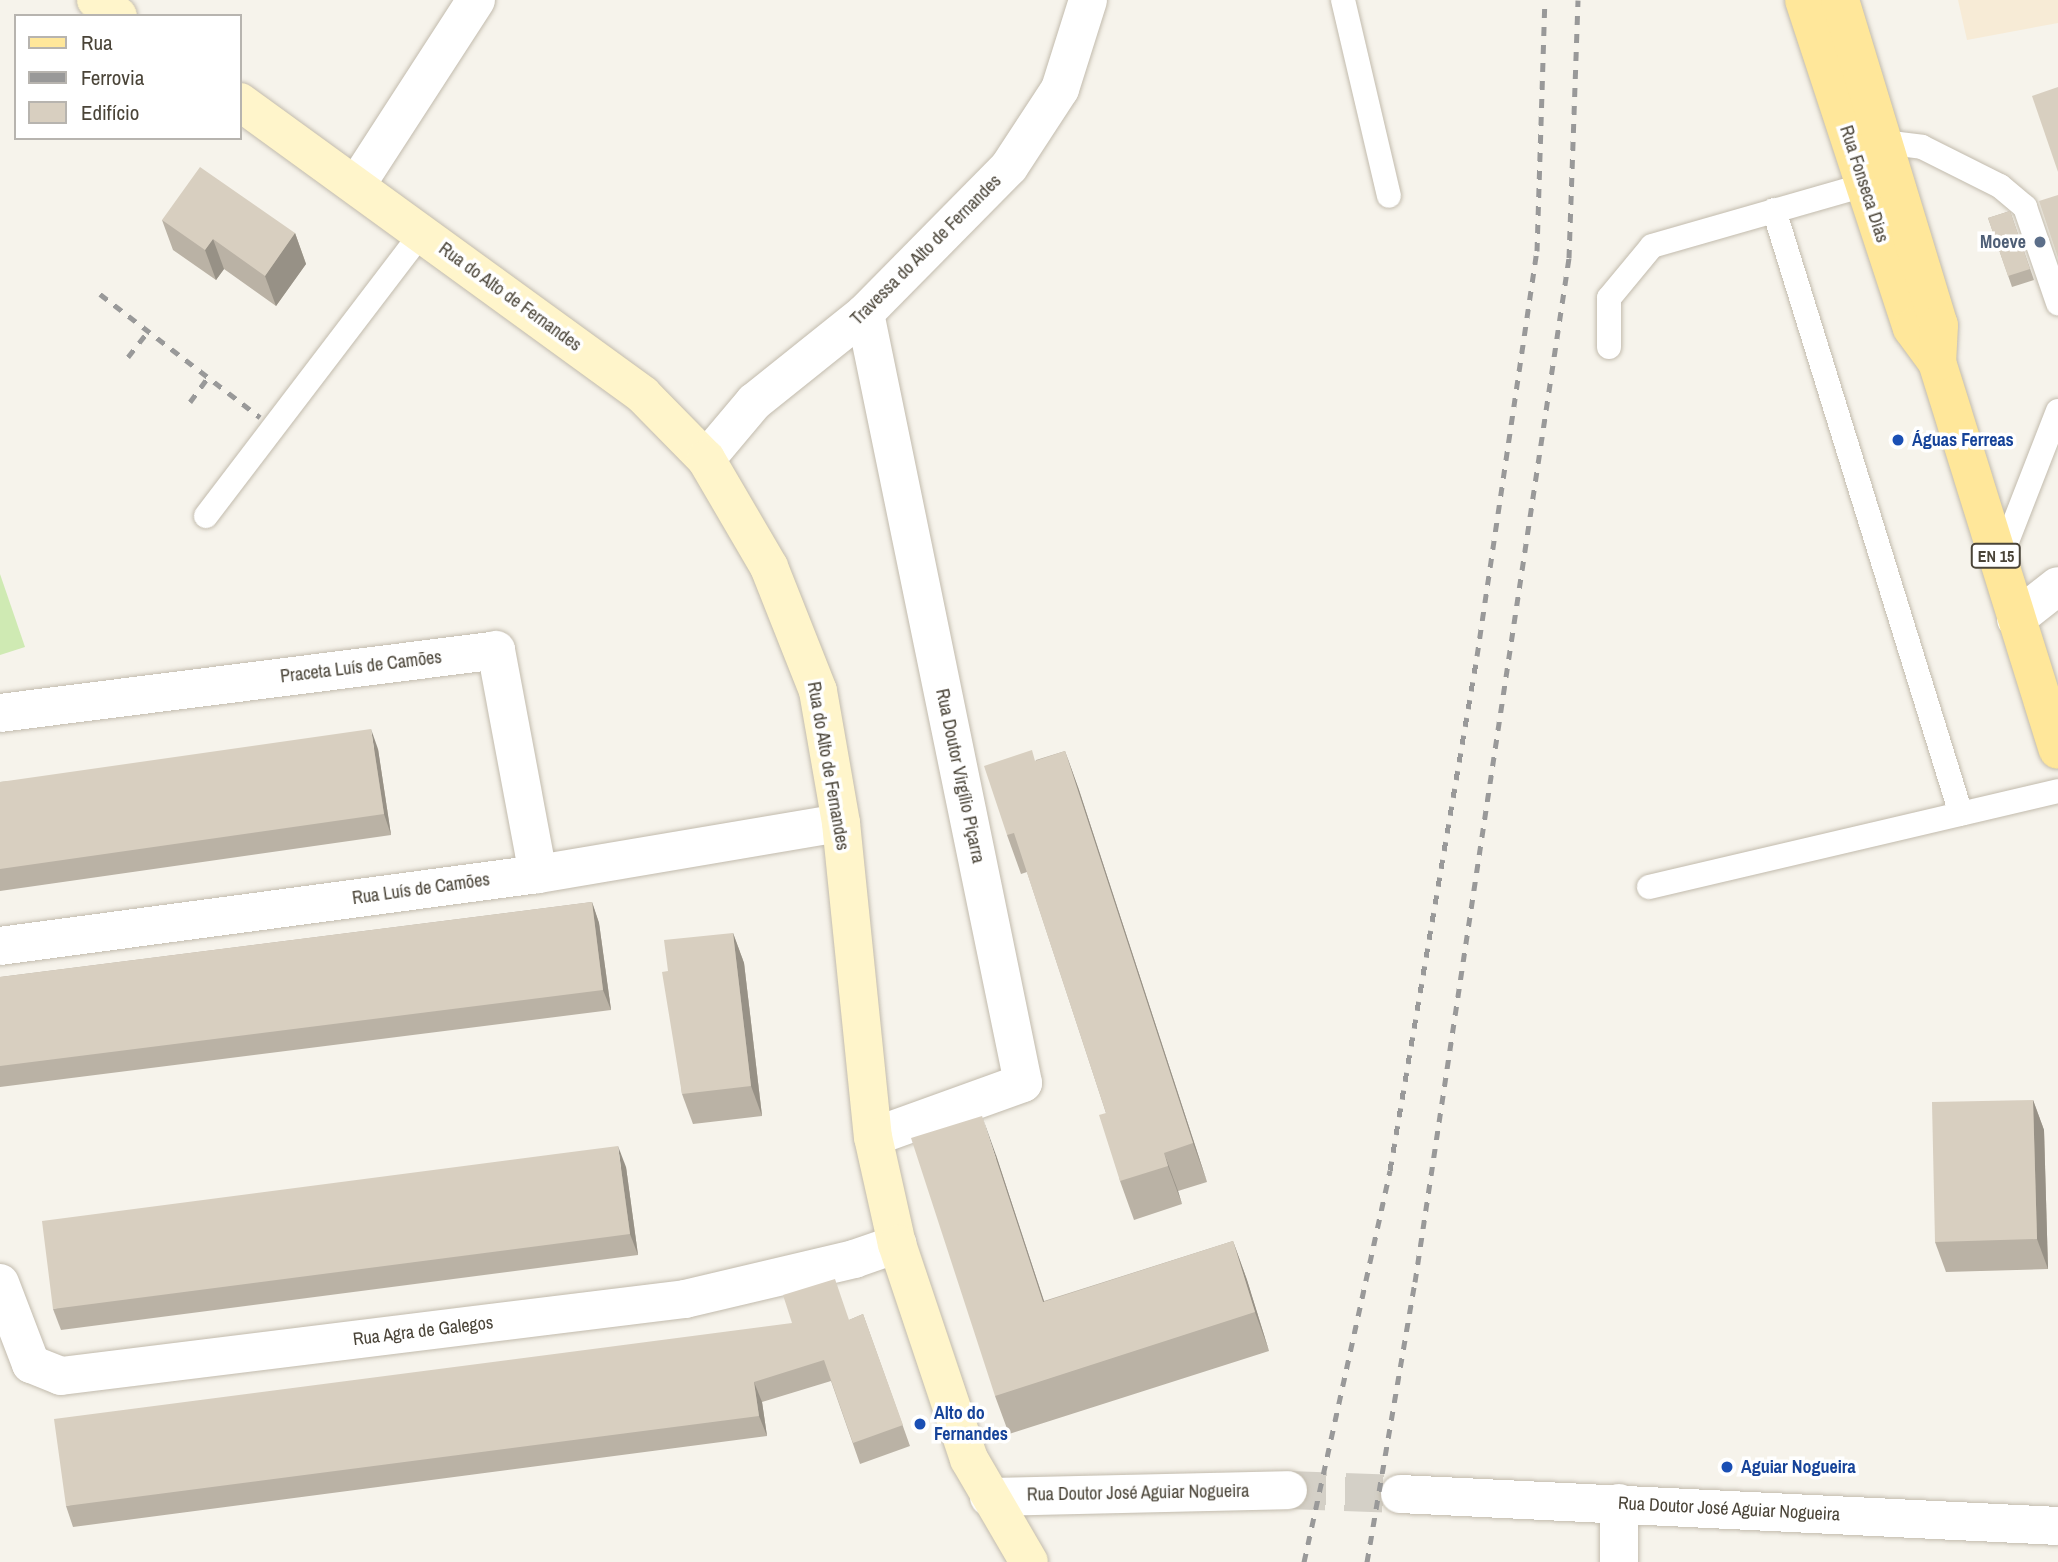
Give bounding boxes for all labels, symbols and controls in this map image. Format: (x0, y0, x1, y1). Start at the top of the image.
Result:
legend (14, 14, 242, 140)
text: Rua (81, 28, 113, 57)
text: Ferrovia (81, 63, 144, 92)
text: Edifício (81, 98, 139, 127)
street label: Rua Fonseca Dias (1835, 123, 1893, 245)
street label: Travessa do Alto de Fernandes (846, 170, 1006, 330)
place label: Moeve (1980, 231, 2026, 253)
marker: Moeve (2032, 234, 2048, 250)
street label: Rua do Alto de Fernandes (434, 238, 586, 356)
place label: Águas Ferreas (1912, 429, 2014, 451)
marker: Águas Ferreas (1890, 432, 1906, 448)
road number: EN 15 (1970, 544, 2022, 568)
street label: Praceta Luís de Camões (279, 646, 443, 688)
street label: Rua do Alto de Fernandes (802, 680, 854, 852)
street label: Rua Doutor Virgílio Piçarra (931, 687, 989, 865)
street label: Rua Luís de Camões (351, 869, 491, 909)
street label: Rua Agra de Galegos (351, 1312, 495, 1350)
place label: Alto do Fernandes (934, 1403, 1008, 1446)
marker: Alto do Fernandes (912, 1416, 928, 1432)
place label: Aguiar Nogueira (1741, 1456, 1856, 1478)
marker: Aguiar Nogueira (1719, 1459, 1735, 1475)
street label: Rua Doutor José Aguiar Nogueira (1026, 1480, 1250, 1506)
street label: Rua Doutor José Aguiar Nogueira (1617, 1492, 1841, 1526)

